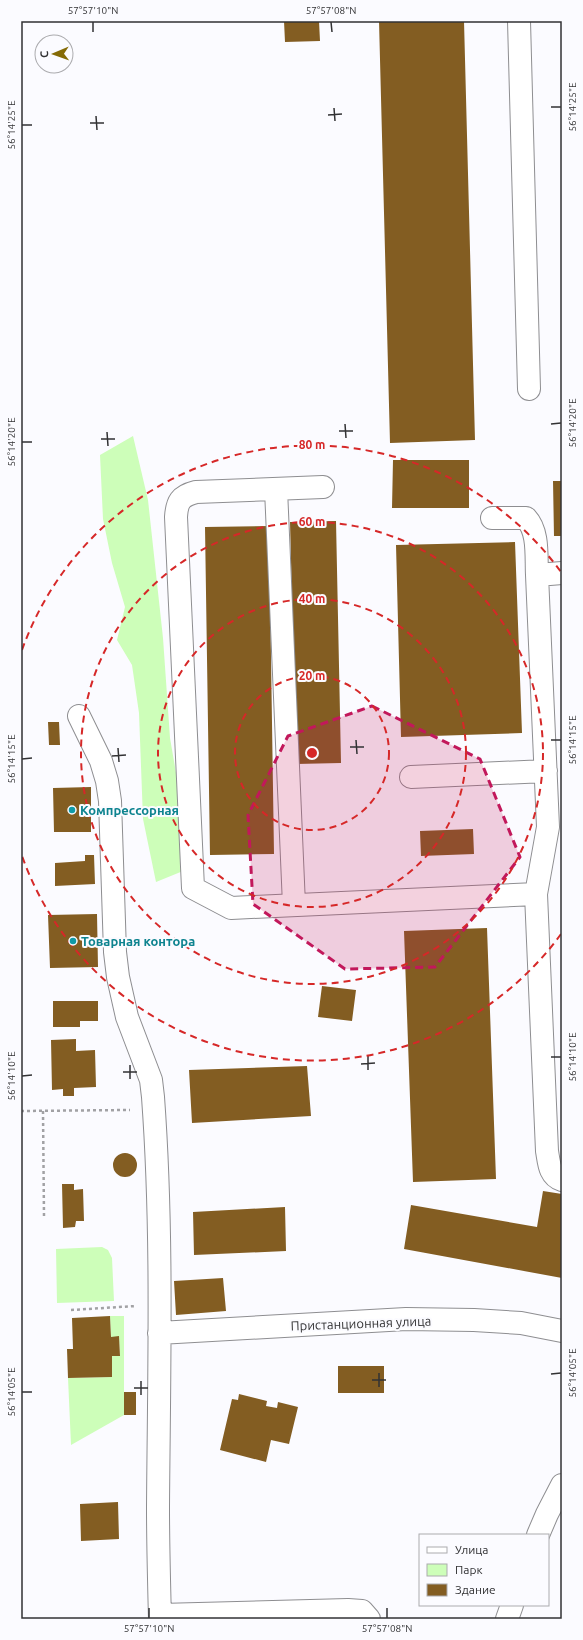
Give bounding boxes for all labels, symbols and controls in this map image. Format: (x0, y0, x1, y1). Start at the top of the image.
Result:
text: 57°57'10"N (68, 5, 118, 16)
text: 57°57'08"N (306, 5, 356, 16)
north arrow (34, 34, 74, 74)
text: С (38, 51, 50, 58)
text: 56°14'25"E (567, 82, 578, 132)
text: 56°14'25"E (6, 100, 17, 150)
text: 56°14'20"E (567, 398, 578, 448)
text: 56°14'20"E (6, 417, 17, 467)
text: 80 m (299, 438, 325, 451)
text: 60 m (299, 515, 325, 528)
text: 40 m (299, 592, 325, 605)
text: 20 m (299, 669, 325, 682)
text: 56°14'15"E (567, 715, 578, 765)
text: 56°14'15"E (6, 734, 17, 784)
centre of rings (305, 746, 319, 760)
place label: Компрессорная (80, 803, 179, 817)
marker: Компрессорная (67, 805, 77, 815)
place label: Товарная контора (81, 934, 195, 948)
marker: Товарная контора (68, 936, 78, 946)
text: 56°14'10"E (567, 1032, 578, 1082)
text: 56°14'10"E (6, 1051, 17, 1101)
street label: Пристанционная улица (290, 1314, 432, 1332)
text: 56°14'05"E (567, 1348, 578, 1398)
text: 56°14'05"E (6, 1367, 17, 1417)
legend (419, 1534, 549, 1606)
text: Улица (455, 1543, 488, 1556)
text: Парк (455, 1563, 483, 1576)
text: Здание (455, 1583, 496, 1596)
text: 57°57'10"N (124, 1623, 174, 1634)
text: 57°57'08"N (362, 1623, 412, 1634)

